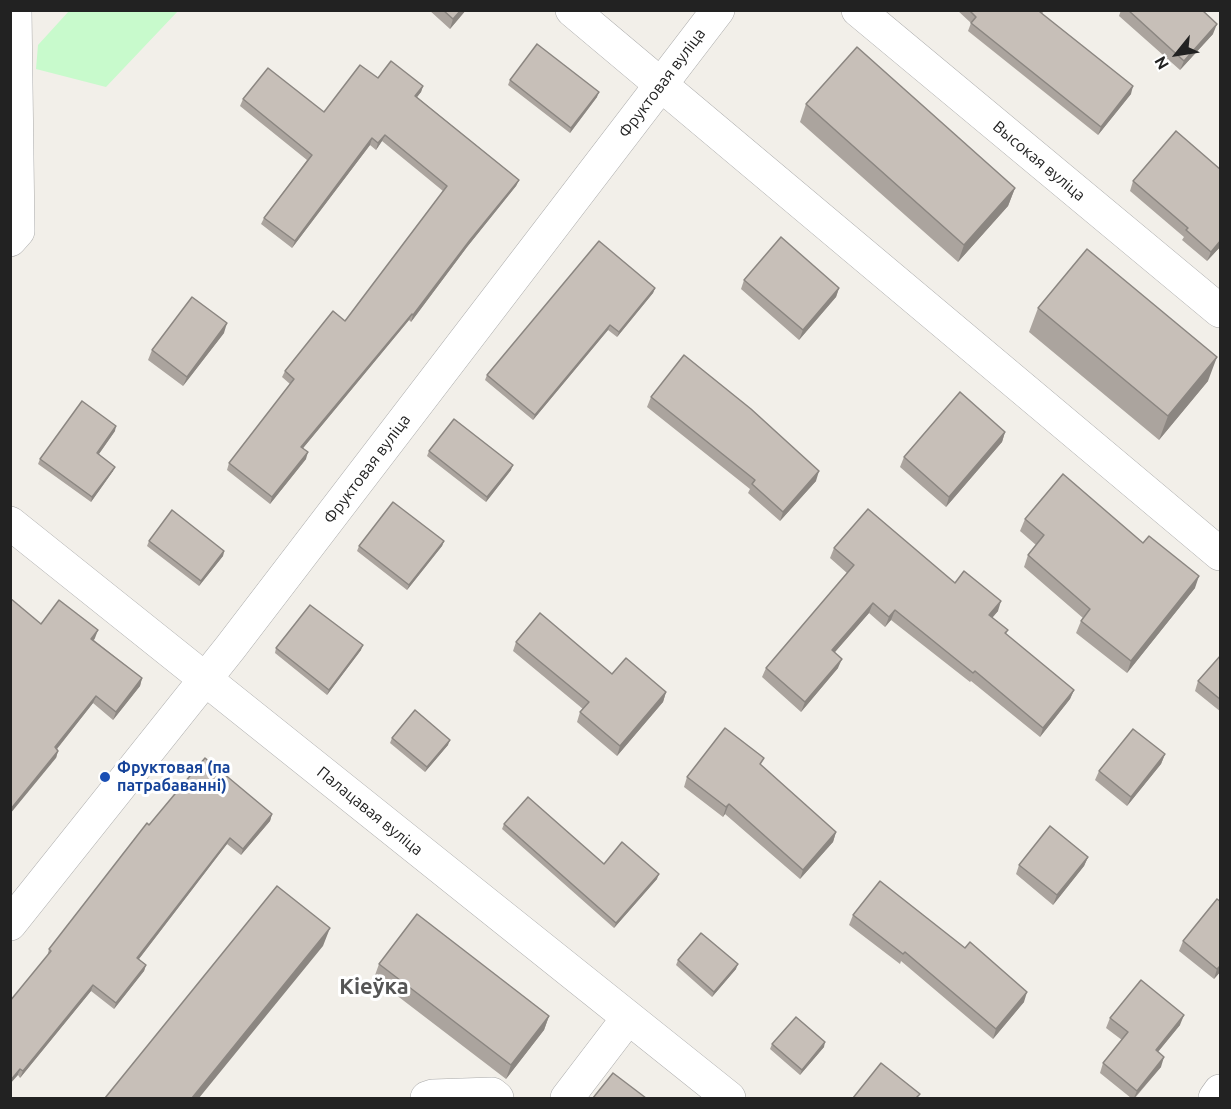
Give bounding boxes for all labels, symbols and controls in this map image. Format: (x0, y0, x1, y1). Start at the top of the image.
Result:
north arrow (1147, 24, 1207, 84)
street label: Фруктовая вуліца (615, 25, 709, 141)
text: N (1151, 53, 1172, 73)
street label: Высокая вуліца (989, 117, 1089, 205)
street label: Фруктовая вуліца (320, 411, 414, 527)
place label: Фруктовая (па патрабаванні) (117, 758, 230, 796)
street label: Палацавая вуліца (313, 762, 427, 860)
marker: Фруктовая (па патрабаванні) (98, 770, 112, 784)
district label: Кіеўка (339, 974, 409, 1000)

